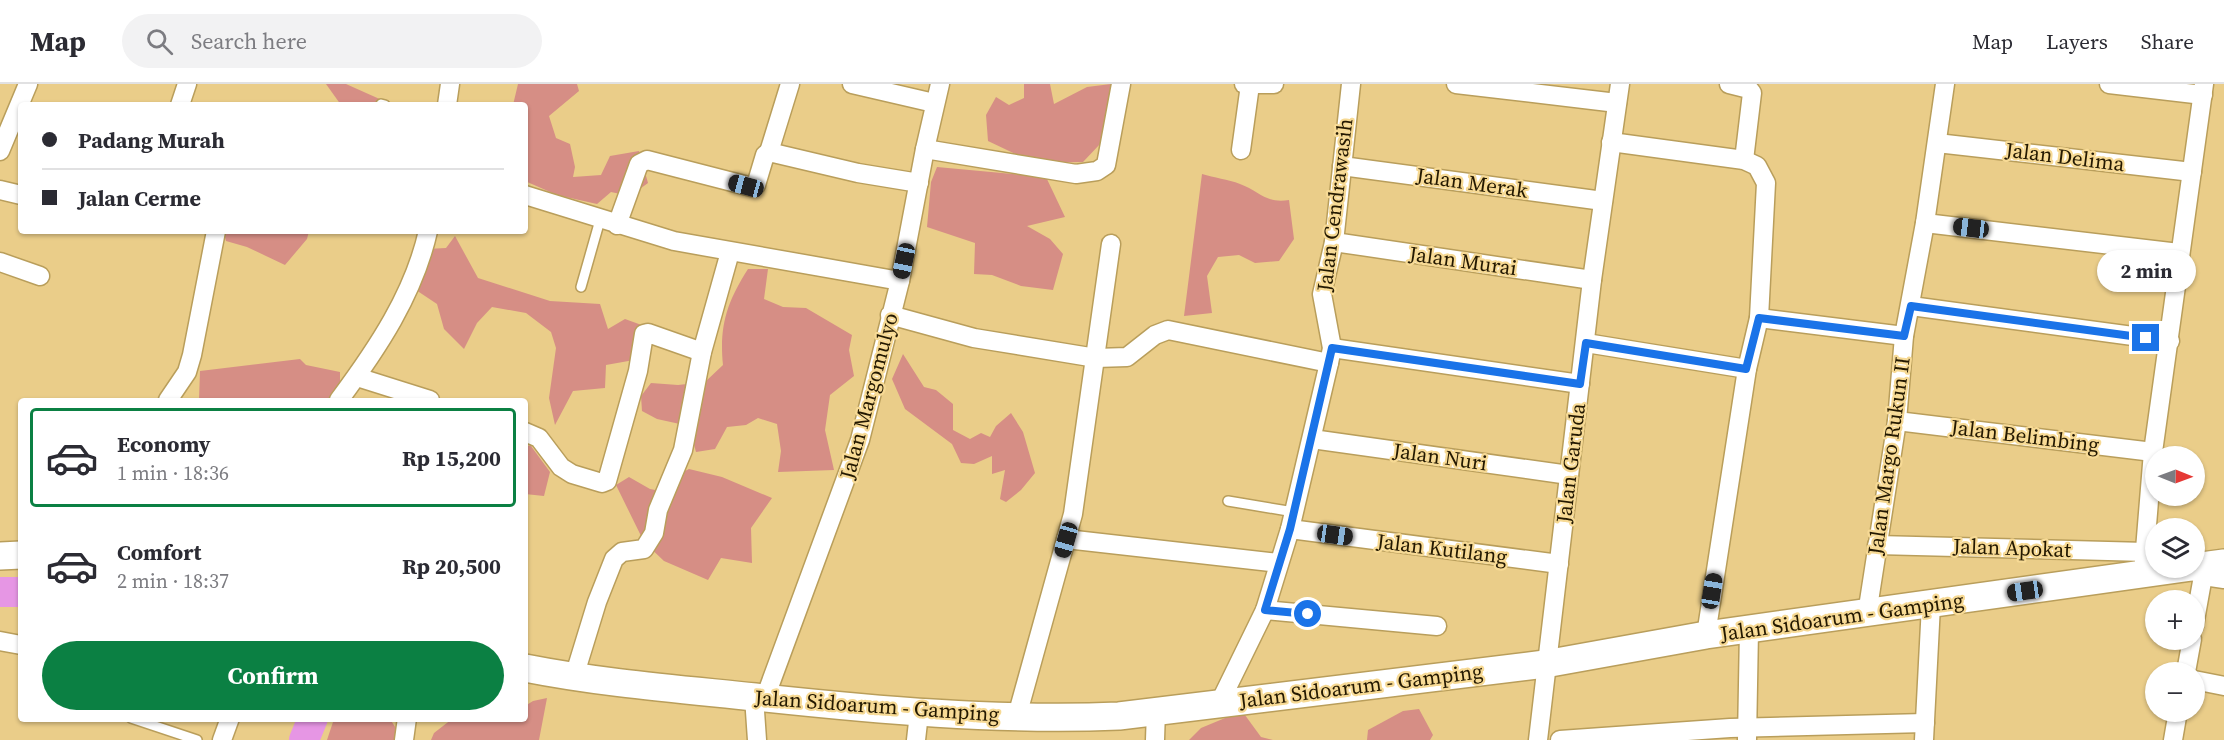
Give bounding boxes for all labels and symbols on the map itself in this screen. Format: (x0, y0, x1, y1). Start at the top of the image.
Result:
street label: Jalan Cendrawasih (1309, 117, 1360, 294)
street label: Jalan Delima (2003, 135, 2127, 178)
street label: Jalan Merak (1413, 160, 1530, 205)
car (726, 173, 766, 199)
car (1952, 217, 1990, 239)
street label: Jalan Murai (1406, 238, 1519, 282)
car (891, 242, 917, 280)
callout: 2 min (2096, 251, 2196, 293)
street label: Jalan Margomulyo (832, 309, 905, 483)
route end (2132, 324, 2159, 351)
street label: Jalan Margo Rukun II (1860, 355, 1917, 558)
street label: Jalan Garuda (1549, 401, 1592, 525)
street label: Jalan Belimbing (1948, 412, 2101, 459)
street label: Jalan Nuri (1390, 435, 1489, 477)
north arrow (2145, 446, 2205, 506)
car (1052, 520, 1080, 560)
car (1316, 524, 1354, 546)
street label: Jalan Kutilang (1374, 526, 1509, 571)
street label: Jalan Apokat (1951, 531, 2072, 564)
car (1700, 572, 1724, 610)
car (2006, 580, 2044, 602)
street label: Jalan Sidoarum - Gamping (1717, 585, 1966, 648)
route start (1294, 600, 1321, 627)
street label: Jalan Sidoarum - Gamping (1236, 656, 1485, 715)
street label: Jalan Sidoarum - Gamping (753, 682, 1001, 729)

